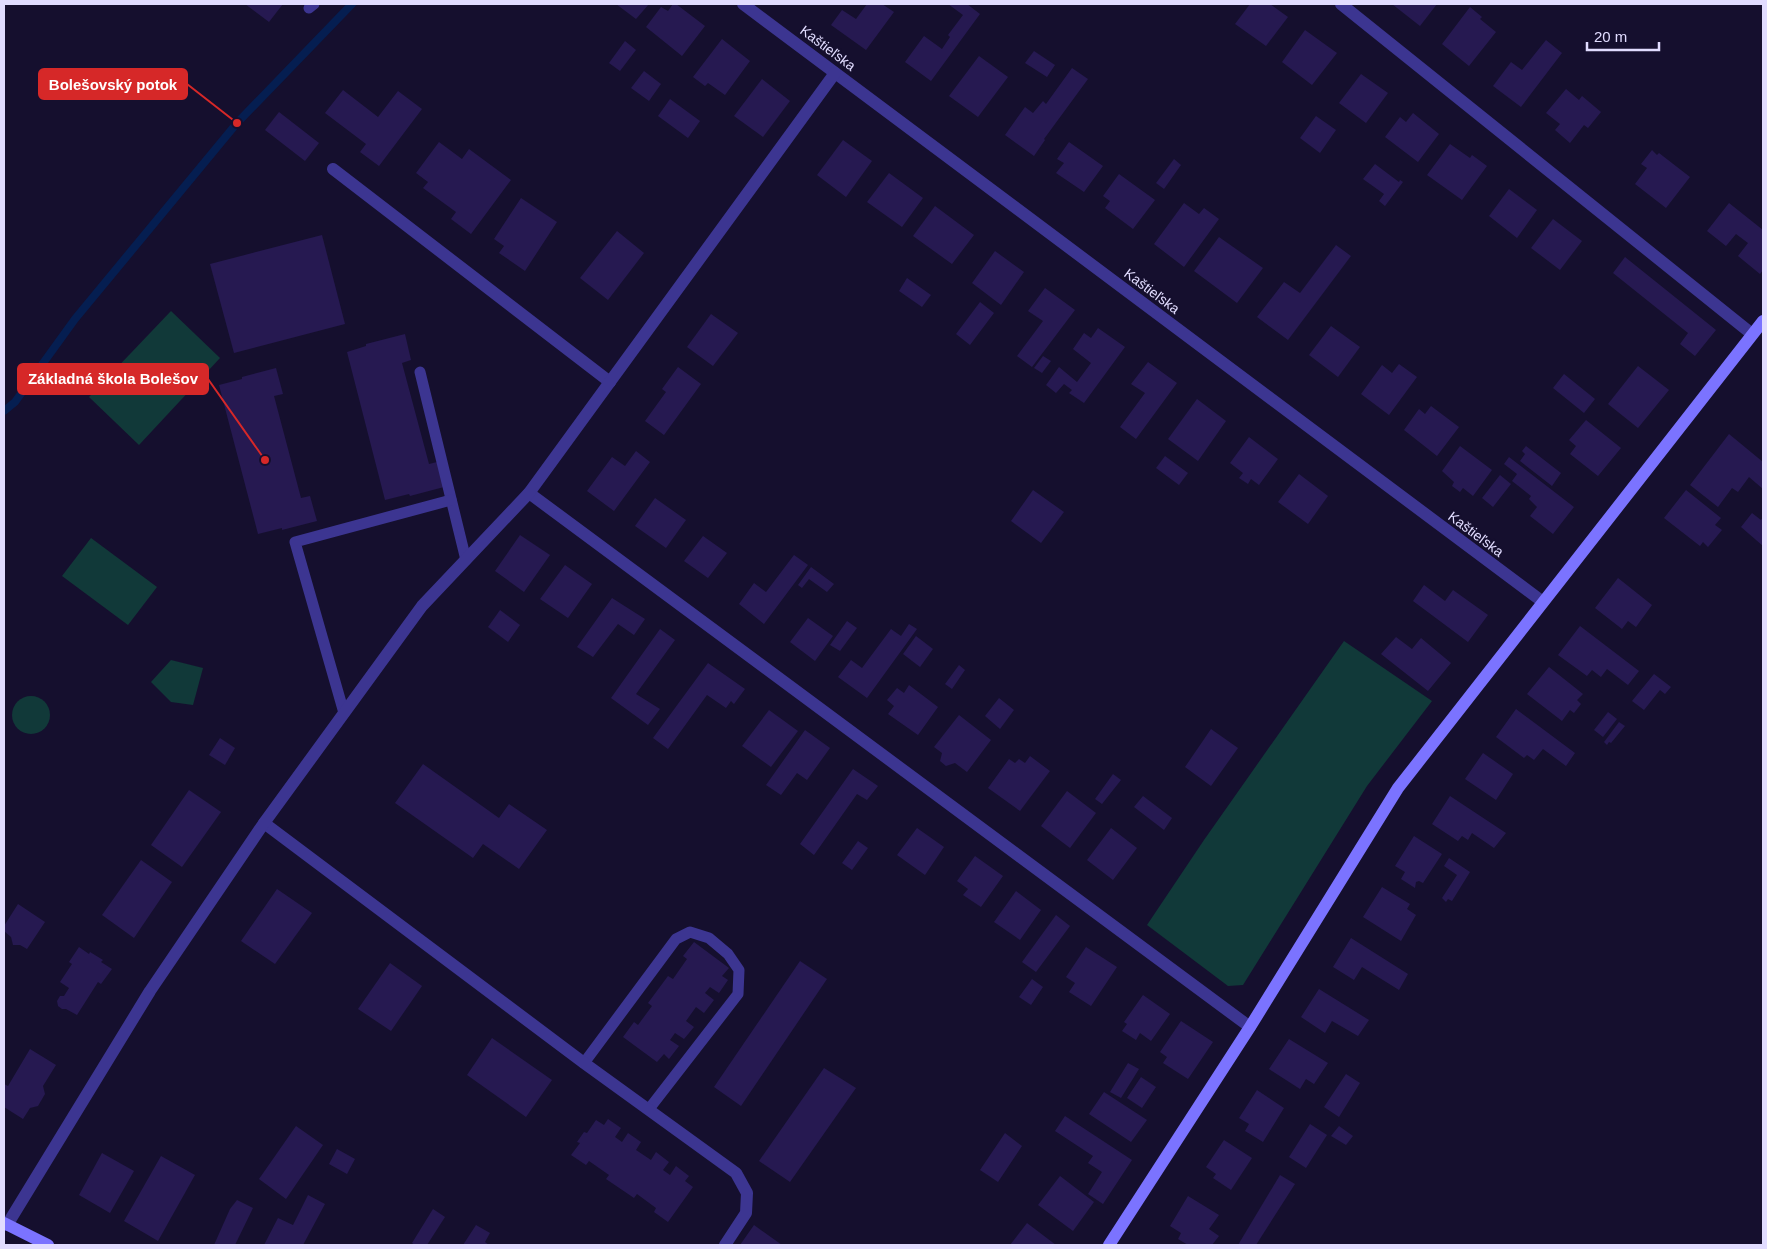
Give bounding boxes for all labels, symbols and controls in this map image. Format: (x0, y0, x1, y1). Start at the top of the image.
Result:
scale bar (1587, 20, 1660, 52)
street label: Kaštieľska (797, 22, 859, 74)
text: 20 m (1594, 28, 1627, 45)
callout: Bolešovský potok (39, 69, 187, 99)
text: Bolešovský potok (49, 76, 178, 93)
street label: Kaštieľska (1121, 265, 1183, 317)
callout: Základná škola Bolešov (18, 364, 208, 394)
text: Základná škola Bolešov (28, 370, 199, 387)
street label: Kaštieľska (1445, 508, 1507, 560)

